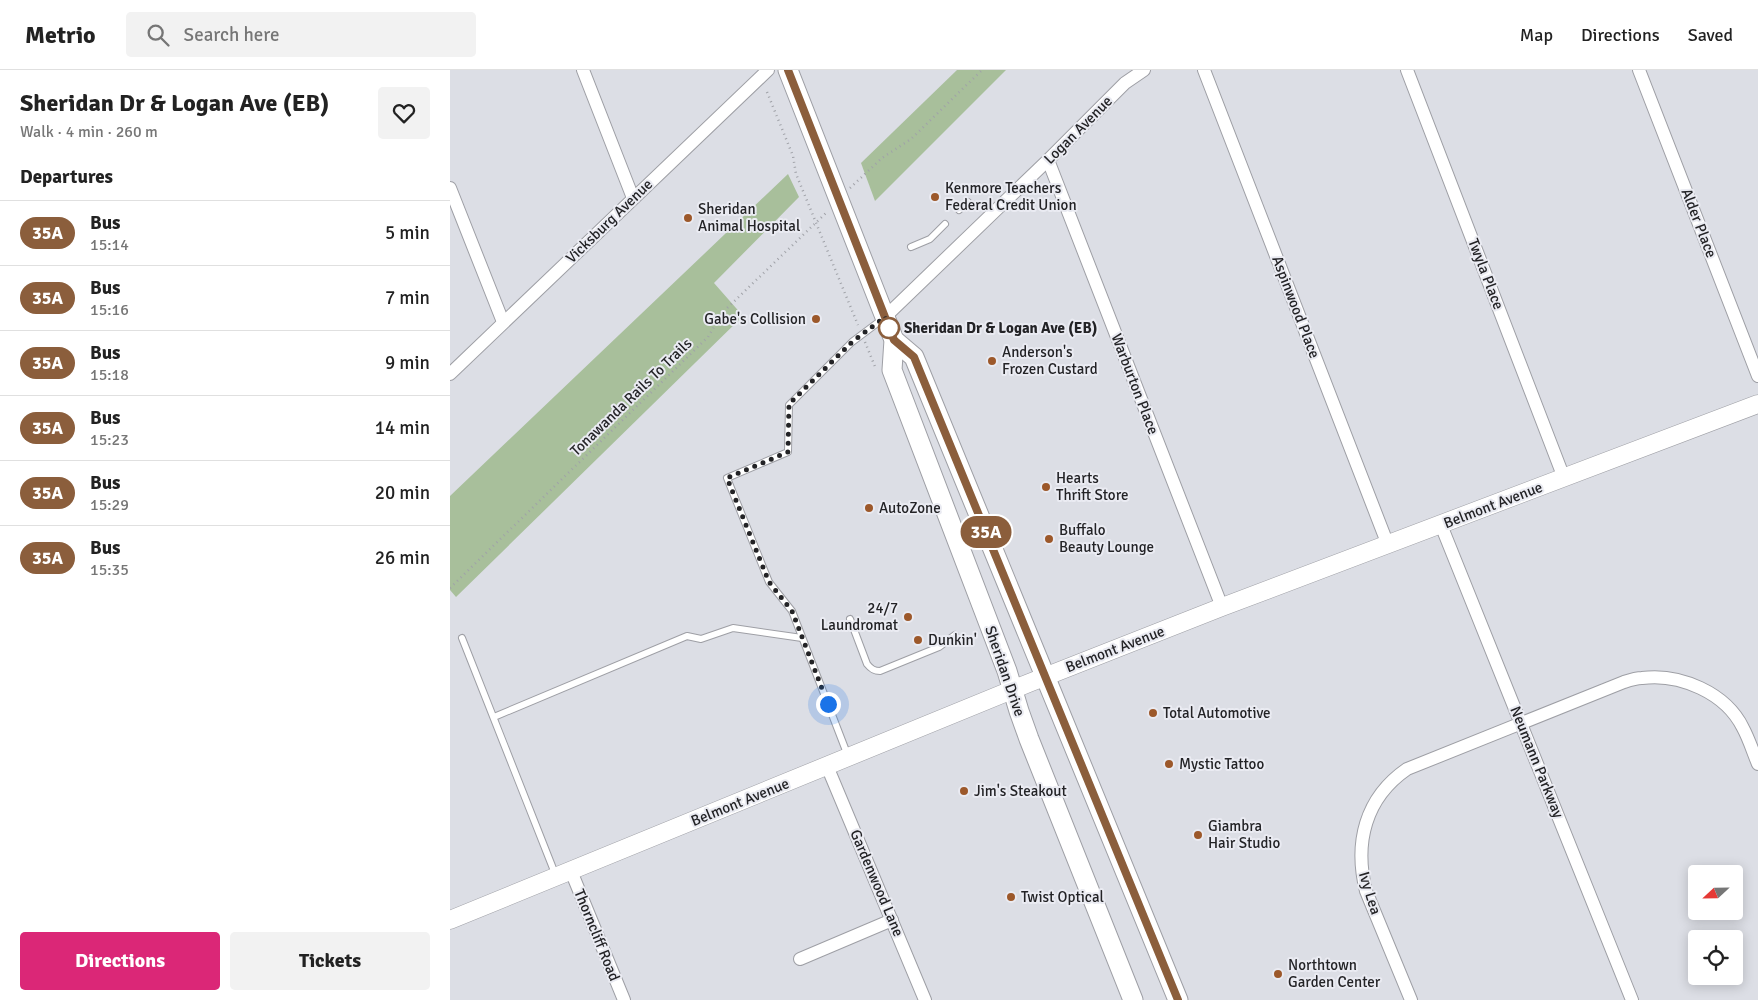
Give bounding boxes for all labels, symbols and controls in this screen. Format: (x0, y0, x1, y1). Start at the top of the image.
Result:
search box (126, 12, 476, 57)
text: Metrio (25, 20, 96, 50)
icon: search (144, 21, 172, 49)
text: Search here (184, 23, 279, 47)
text: Map (1520, 24, 1553, 46)
text: Directions (1581, 24, 1660, 46)
text: Saved (1688, 24, 1733, 46)
button: heart (378, 87, 430, 139)
text: Sheridan Dr & Logan Ave (EB) (20, 88, 329, 118)
street label: Logan Avenue (1040, 92, 1116, 168)
text: Walk · 4 min · 260 m (20, 122, 158, 142)
text: Departures (20, 165, 113, 189)
street label: Vicksburg Avenue (562, 175, 656, 267)
place label: Kenmore Teachers Federal Credit Union (945, 179, 1077, 214)
street label: Alder Place (1678, 186, 1720, 260)
marker: Kenmore Teachers Federal Credit Union (929, 191, 941, 203)
place label: Sheridan Animal Hospital (698, 200, 800, 235)
text: Bus (90, 211, 121, 235)
marker: Sheridan Animal Hospital (682, 212, 694, 224)
text: 5 min (385, 221, 430, 245)
text: 35A (32, 222, 63, 244)
text: 15:14 (90, 235, 129, 255)
street label: Twyla Place (1464, 236, 1508, 312)
street label: Aspinwood Place (1268, 253, 1324, 361)
text: Bus (90, 276, 121, 300)
text: 7 min (385, 286, 430, 310)
text: 35A (32, 287, 63, 309)
text: 15:16 (90, 300, 129, 320)
place label: Gabe's Collision (704, 310, 806, 328)
marker: Gabe's Collision (810, 313, 822, 325)
marker: Sheridan Dr & Logan Ave (EB) (878, 317, 900, 339)
place label: Sheridan Dr & Logan Ave (EB) (904, 319, 1097, 337)
street label: Warburton Place (1107, 331, 1163, 437)
street label: Tonawanda Rails To Trails (567, 334, 696, 460)
text: Bus (90, 341, 121, 365)
place label: Anderson's Frozen Custard (1002, 343, 1098, 378)
text: 9 min (385, 351, 430, 375)
text: 35A (32, 352, 63, 374)
marker: Anderson's Frozen Custard (986, 355, 998, 367)
text: 15:18 (90, 365, 129, 385)
text: Bus (90, 406, 121, 430)
text: 14 min (375, 416, 430, 440)
text: 35A (32, 417, 63, 439)
text: 15:23 (90, 430, 129, 450)
place label: Hearts Thrift Store (1056, 469, 1128, 504)
text: Bus (90, 471, 121, 495)
street label: Belmont Avenue (1441, 478, 1545, 532)
text: 20 min (375, 481, 430, 505)
marker: Hearts Thrift Store (1040, 481, 1052, 493)
text: 35A (32, 482, 63, 504)
text: 15:29 (90, 495, 129, 515)
place label: AutoZone (879, 499, 941, 517)
marker: AutoZone (863, 502, 875, 514)
line badge: 35A (957, 516, 1015, 548)
text: 35A (971, 521, 1001, 543)
place label: Buffalo Beauty Lounge (1059, 521, 1154, 556)
marker: Buffalo Beauty Lounge (1043, 533, 1055, 545)
text: Bus (90, 536, 121, 560)
text: 26 min (375, 546, 430, 570)
text: 35A (32, 547, 63, 569)
text: 15:35 (90, 560, 129, 580)
place label: 24/7 Laundromat (821, 599, 898, 634)
marker: 24/7 Laundromat (902, 611, 914, 623)
street label: Belmont Avenue (1063, 622, 1167, 676)
street label: Sheridan Drive (981, 623, 1029, 719)
place label: Dunkin' (928, 631, 977, 649)
marker: Dunkin' (912, 634, 924, 646)
your location (816, 692, 841, 717)
street label: Neumann Parkway (1506, 703, 1568, 821)
place label: Total Automotive (1163, 704, 1271, 722)
marker: Total Automotive (1147, 707, 1159, 719)
place label: Mystic Tattoo (1179, 755, 1264, 773)
marker: Mystic Tattoo (1163, 758, 1175, 770)
street label: Belmont Avenue (688, 774, 792, 830)
place label: Jim's Steakout (974, 782, 1067, 800)
marker: Jim's Steakout (958, 785, 970, 797)
place label: Giambra Hair Studio (1208, 817, 1280, 852)
street label: Gardenwood Lane (846, 827, 908, 939)
marker: Giambra Hair Studio (1192, 829, 1204, 841)
north arrow (1688, 865, 1742, 920)
map controls (1688, 865, 1743, 985)
street label: Ivy Lea (1355, 869, 1385, 917)
street label: Thorncliff Road (570, 886, 624, 984)
place label: Twist Optical (1021, 888, 1104, 906)
marker: Twist Optical (1005, 891, 1017, 903)
button: locate (1688, 930, 1743, 985)
button: Directions (20, 932, 220, 990)
button: Tickets (230, 932, 430, 990)
place label: Northtown Garden Center (1288, 956, 1381, 991)
marker: Northtown Garden Center (1272, 968, 1284, 980)

